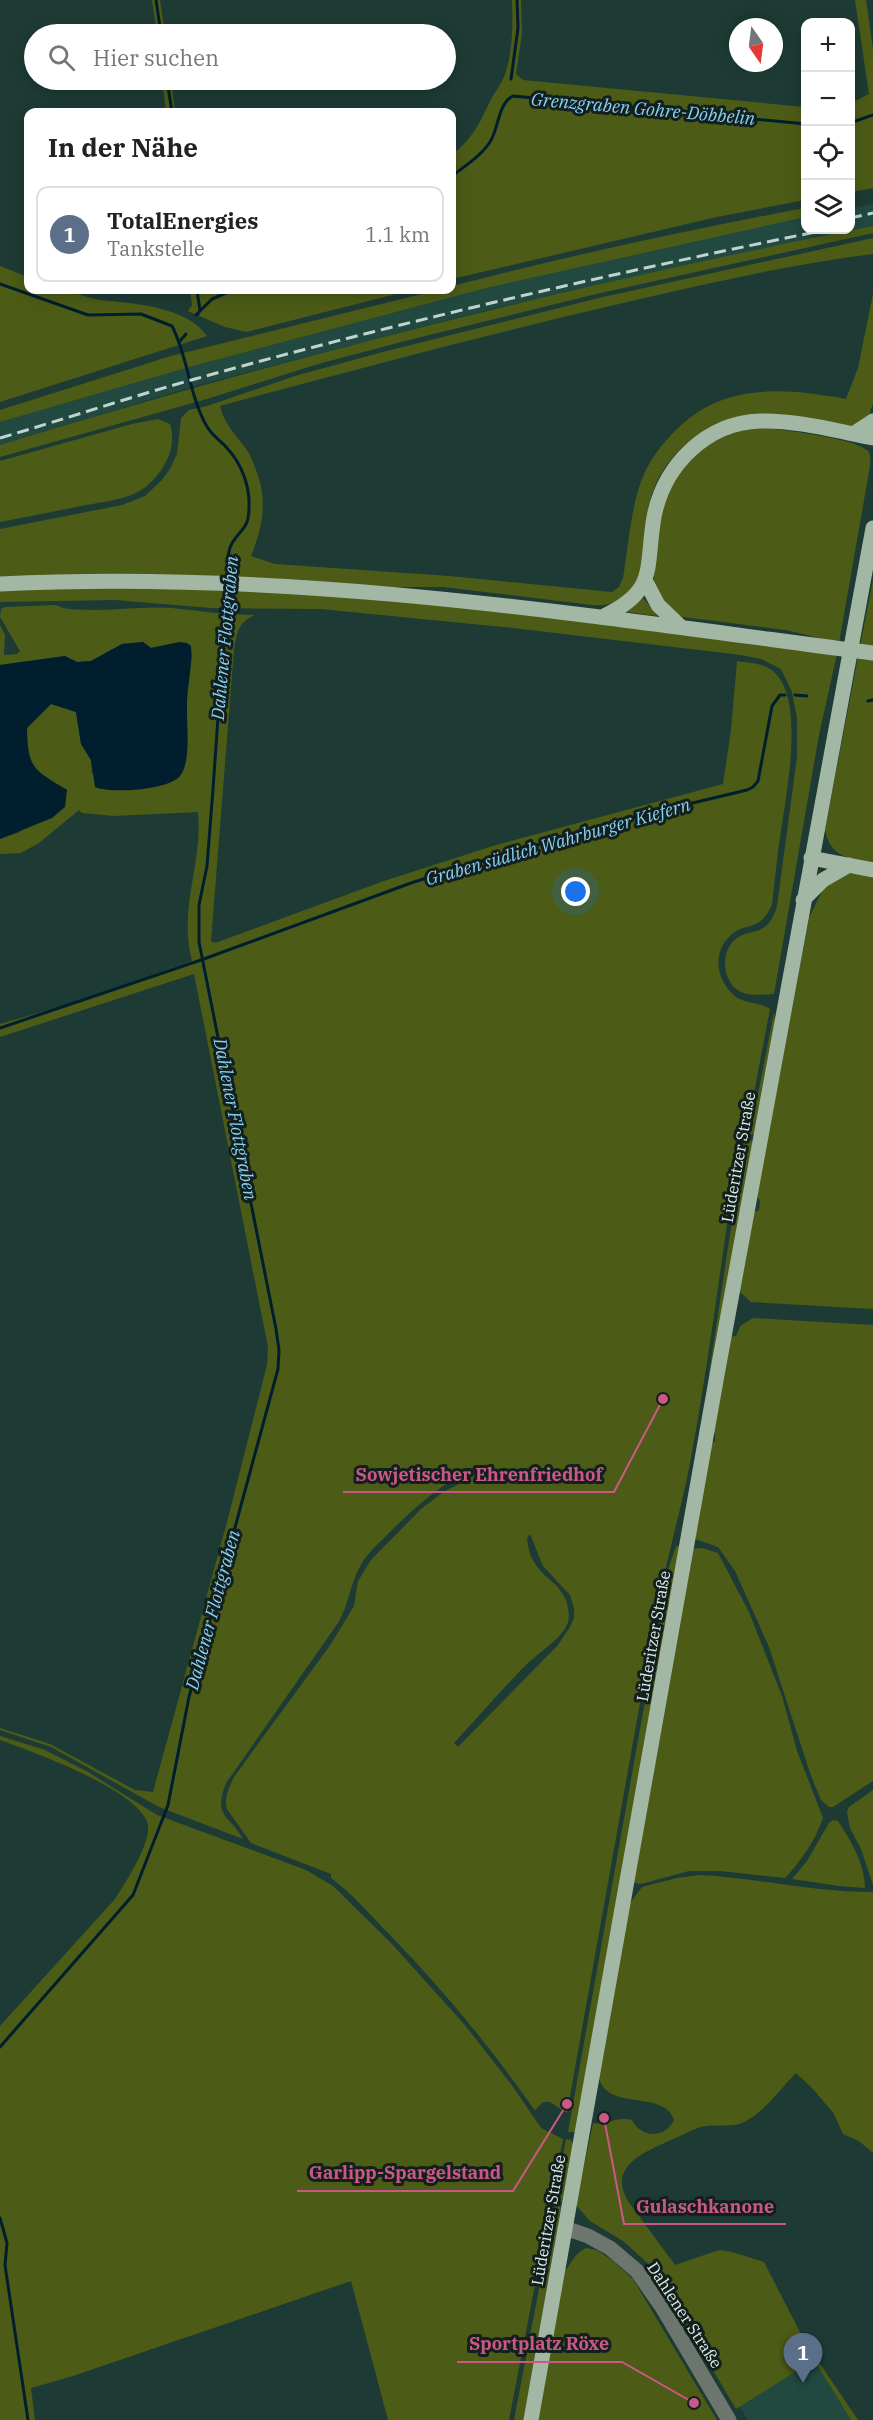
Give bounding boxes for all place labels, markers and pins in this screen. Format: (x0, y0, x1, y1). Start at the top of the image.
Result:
callout: Sowjetischer Ehrenfriedhof (343, 1456, 614, 1492)
callout: Garlipp-Spargelstand (297, 2155, 513, 2191)
callout: Gulaschkanone (624, 2188, 786, 2224)
callout: Sportplatz Röxe (457, 2326, 622, 2362)
pin: 1 (784, 2334, 822, 2383)

